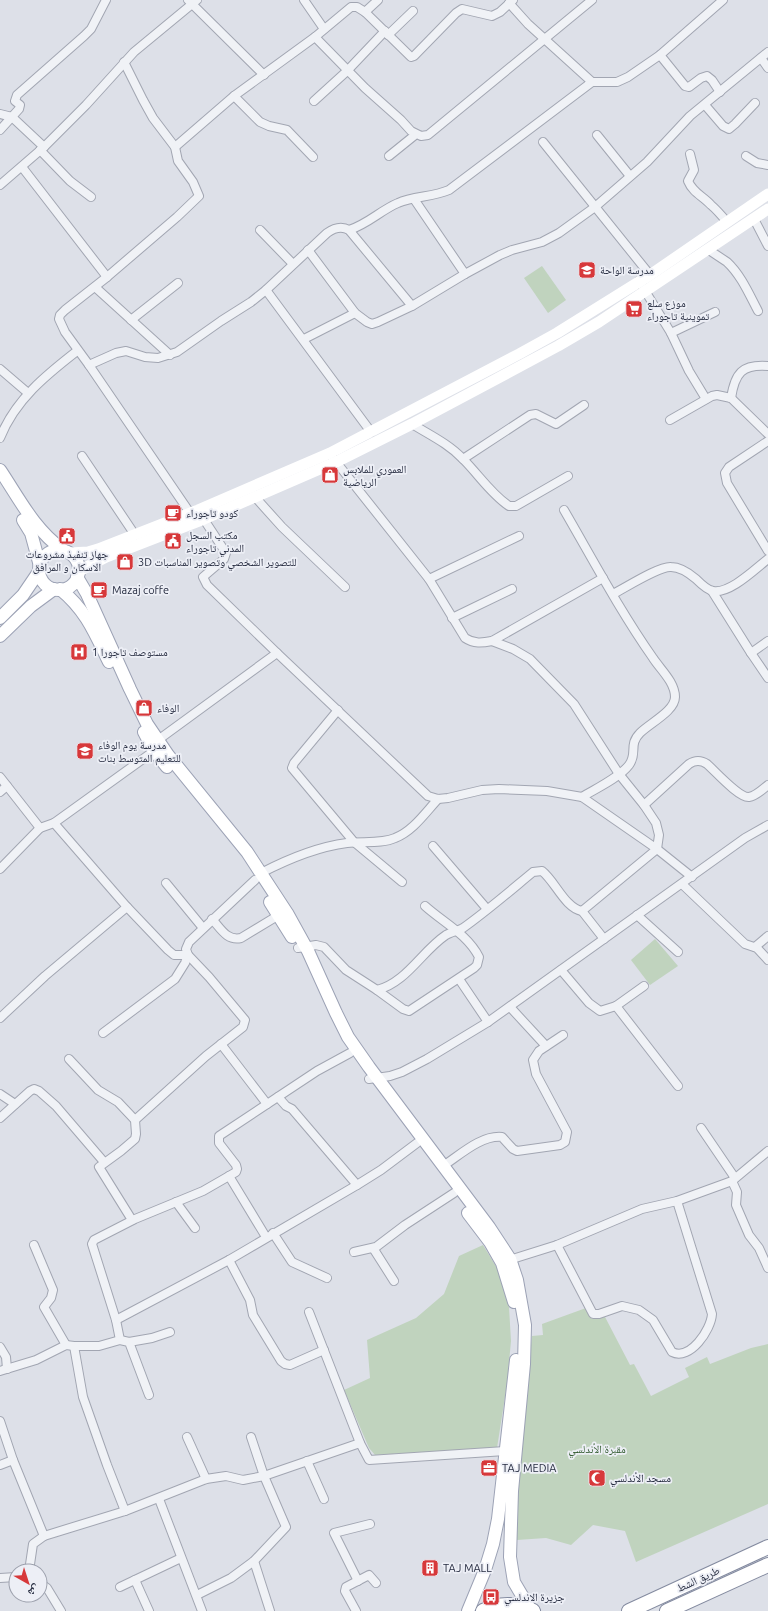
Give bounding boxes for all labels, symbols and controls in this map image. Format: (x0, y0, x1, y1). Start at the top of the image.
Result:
school or university icon: مدرسة الواحة (577, 260, 597, 280)
place label: مدرسة الواحة (600, 264, 654, 276)
place label: موزع سلع تموينية تاجوراء (647, 297, 710, 322)
supermarket icon: موزع سلع تموينية تاجوراء (624, 299, 644, 319)
place label: العموري للملابس الرياضية (343, 463, 406, 488)
shop icon: العموري للملابس الرياضية (320, 465, 340, 485)
cafe icon: كودو تاجوراء (163, 503, 183, 523)
place label: كودو تاجوراء (186, 507, 239, 519)
public building icon: جهاز تنفيذ مشروعات الاسكان و المرافق (57, 526, 77, 546)
place label: مكتب السجل المدني تاجوراء (186, 529, 244, 557)
public building icon: مكتب السجل المدني تاجوراء (163, 531, 183, 551)
place label: جهاز تنفيذ مشروعات الاسكان و المرافق (26, 548, 108, 574)
shop icon: 3D للتصوير الشخصي وتصوير المناسبات (115, 552, 135, 572)
place label: 3D للتصوير الشخصي وتصوير المناسبات (138, 556, 297, 571)
cafe icon: Mazaj coffe (89, 580, 109, 600)
place label: Mazaj coffe (112, 584, 169, 596)
hospital icon: مستوصف تاجورا 1 (69, 642, 89, 662)
place label: مستوصف تاجورا 1 (92, 646, 168, 658)
shop icon: الوفاء (134, 698, 154, 718)
place label: الوفاء (157, 702, 179, 714)
place label: مدرسة يوم الوفاء للتعليم المتوسط بنات (98, 739, 181, 766)
school or university icon: مدرسة يوم الوفاء للتعليم المتوسط بنات (75, 741, 95, 761)
park label: مقبرة الأندلسي (568, 1443, 626, 1458)
office icon: TAJ MEDIA (479, 1458, 499, 1478)
place label: TAJ MEDIA (502, 1462, 557, 1474)
mosque icon: مسجد الأندلسي (587, 1468, 607, 1488)
place label: مسجد الأندلسي (610, 1472, 671, 1487)
building icon: TAJ MALL (420, 1558, 440, 1578)
place label: TAJ MALL (443, 1562, 492, 1574)
north arrow (8, 1563, 48, 1603)
street label: طريق الشط (675, 1564, 722, 1595)
text: ش (24, 1581, 43, 1599)
bus stop icon: جزيرة الاندلسي (481, 1587, 501, 1607)
place label: جزيرة الاندلسي (504, 1591, 564, 1606)

